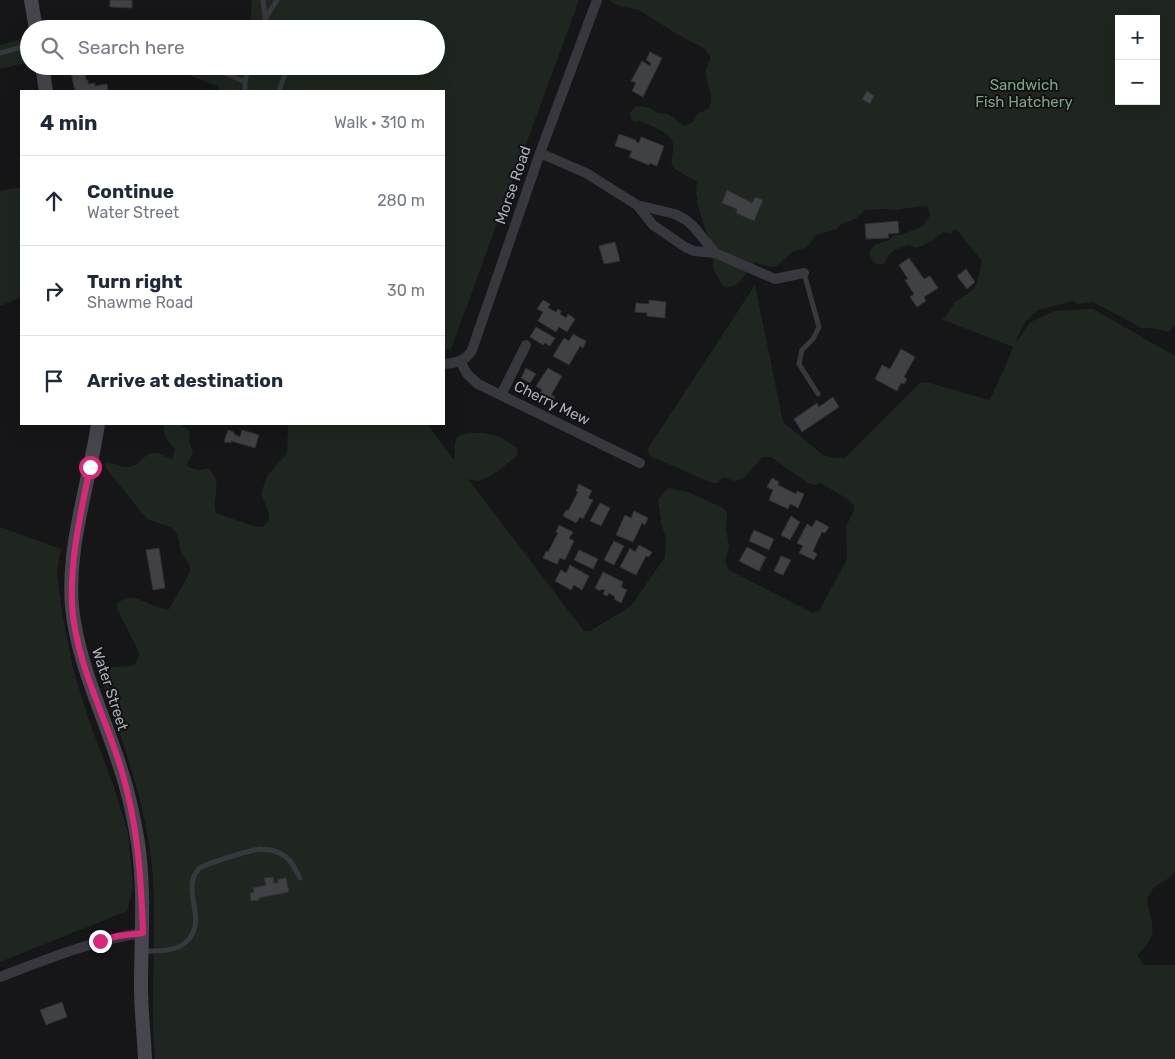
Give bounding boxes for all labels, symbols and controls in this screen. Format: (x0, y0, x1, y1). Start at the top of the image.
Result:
map controls (1115, 15, 1160, 105)
button: + (1115, 15, 1160, 60)
search box (20, 20, 445, 75)
icon: search (38, 34, 66, 62)
text: Search here (78, 36, 185, 59)
button: − (1115, 60, 1160, 105)
park label: Sandwich Fish Hatchery (975, 76, 1073, 111)
text: 4 min (40, 110, 98, 135)
text: Walk · 310 m (334, 113, 425, 132)
street label: Morse Road (491, 144, 535, 226)
text: Continue (87, 180, 174, 203)
icon: ahead (40, 187, 68, 215)
text: 280 m (377, 191, 425, 210)
text: Water Street (87, 203, 179, 222)
text: Turn right (87, 270, 182, 293)
icon: right (40, 277, 68, 305)
text: 30 m (387, 281, 425, 300)
text: Shawme Road (87, 293, 193, 312)
icon: arrive (40, 367, 68, 395)
text: Arrive at destination (87, 369, 283, 392)
street label: Cherry Mew (511, 377, 593, 429)
route start (79, 456, 102, 479)
street label: Water Street (88, 645, 132, 733)
route end (89, 930, 112, 953)

